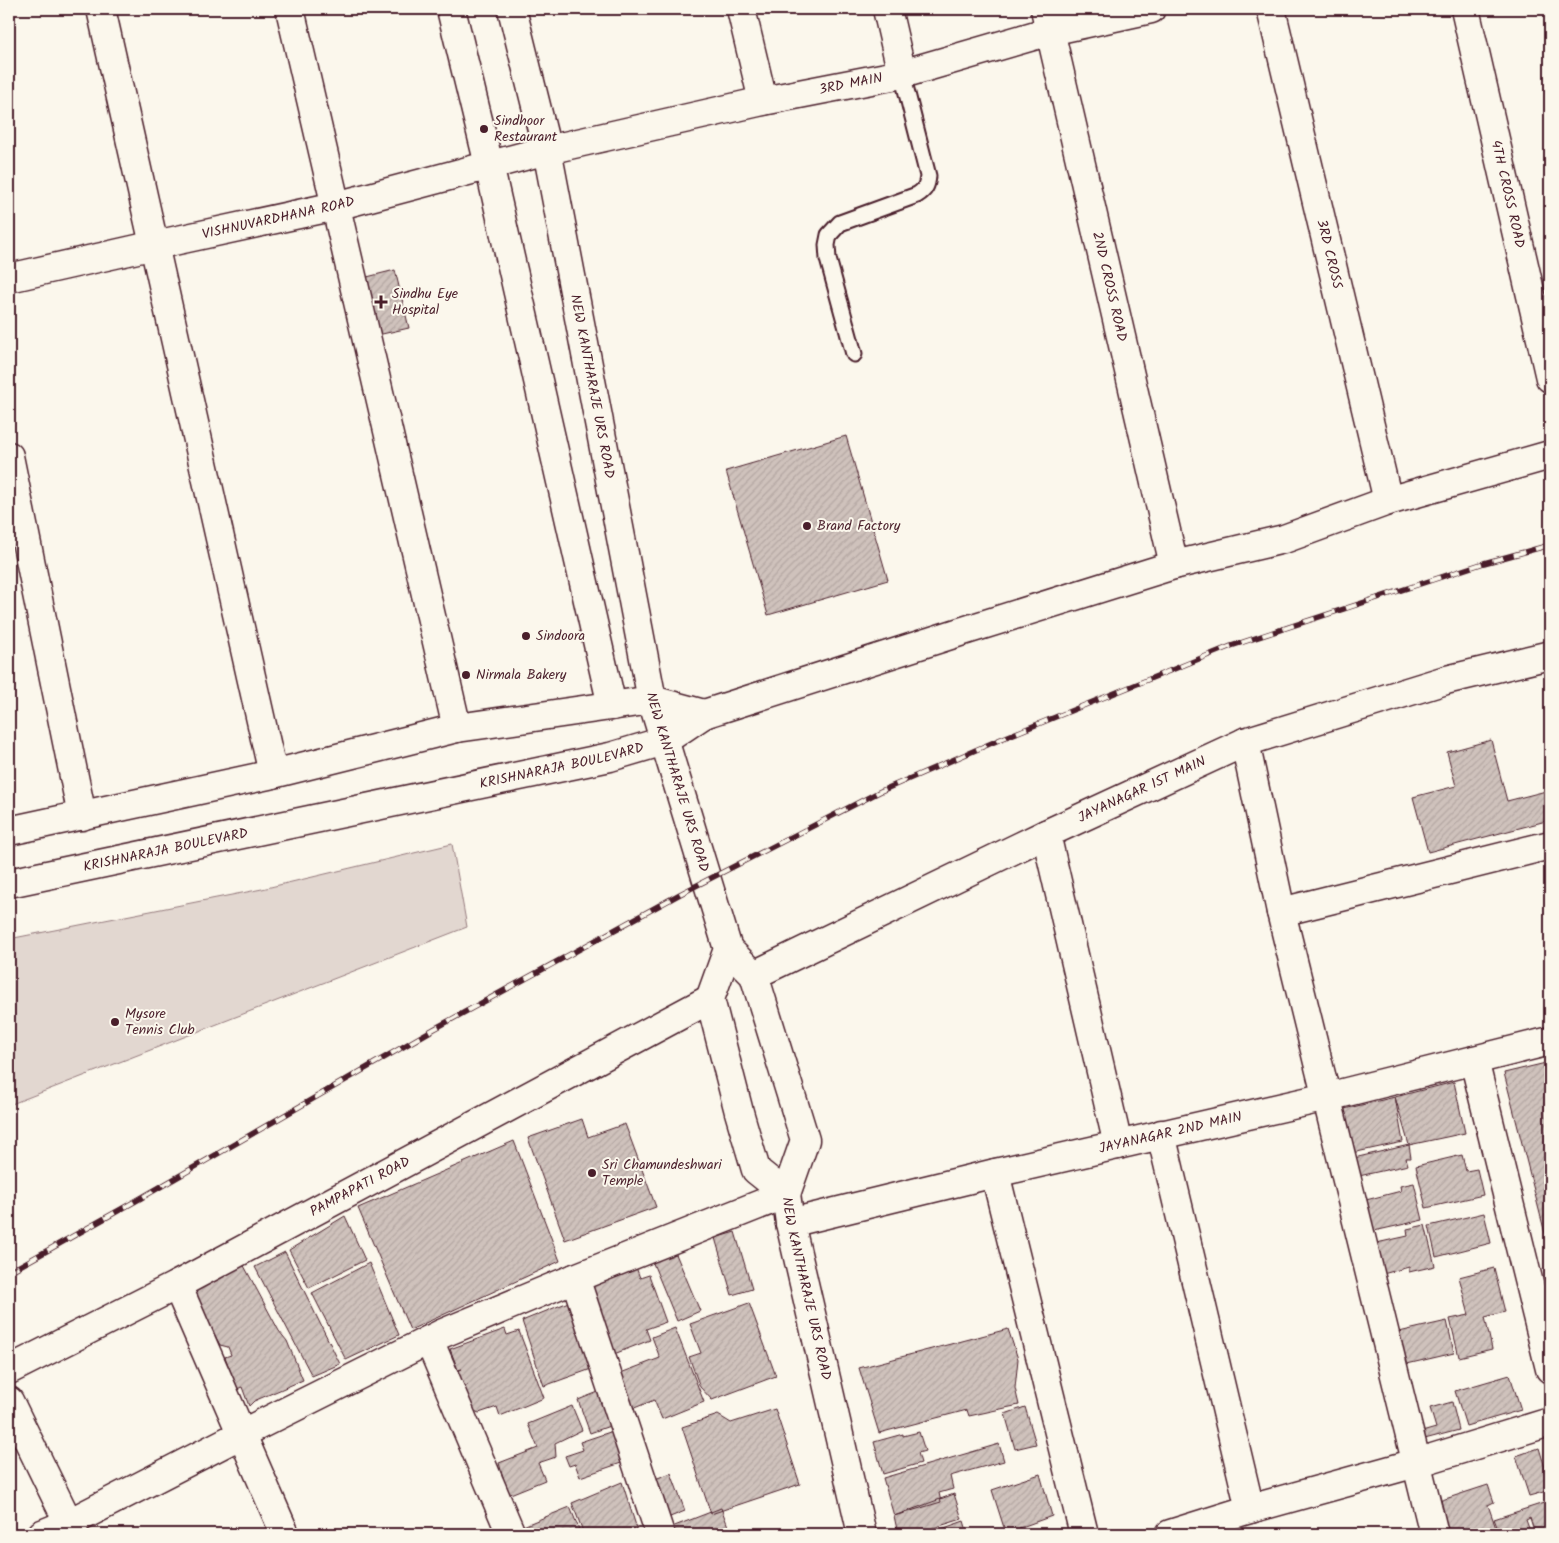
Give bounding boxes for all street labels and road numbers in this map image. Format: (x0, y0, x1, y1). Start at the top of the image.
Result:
street label: 3RD MAIN (817, 67, 885, 101)
street label: 4TH CROSS ROAD (1485, 138, 1531, 250)
street label: VISHNUVARDHANA ROAD (200, 191, 357, 246)
street label: 3RD CROSS (1310, 217, 1348, 292)
street label: 2ND CROSS ROAD (1086, 229, 1133, 344)
street label: NEW KANTHARAJE URS ROAD (564, 293, 620, 480)
street label: NEW KANTHARAJE URS ROAD (640, 690, 715, 875)
street label: KRISHNARAJA BOULEVARD (478, 737, 647, 795)
street label: JAYANAGAR 1ST MAIN (1074, 750, 1210, 829)
street label: KRISHNARAJA BOULEVARD (81, 822, 250, 878)
street label: JAYANAGAR 2ND MAIN (1097, 1106, 1245, 1160)
street label: PAMPAPATI ROAD (306, 1151, 414, 1223)
street label: NEW KANTHARAJE URS ROAD (776, 1196, 837, 1382)

